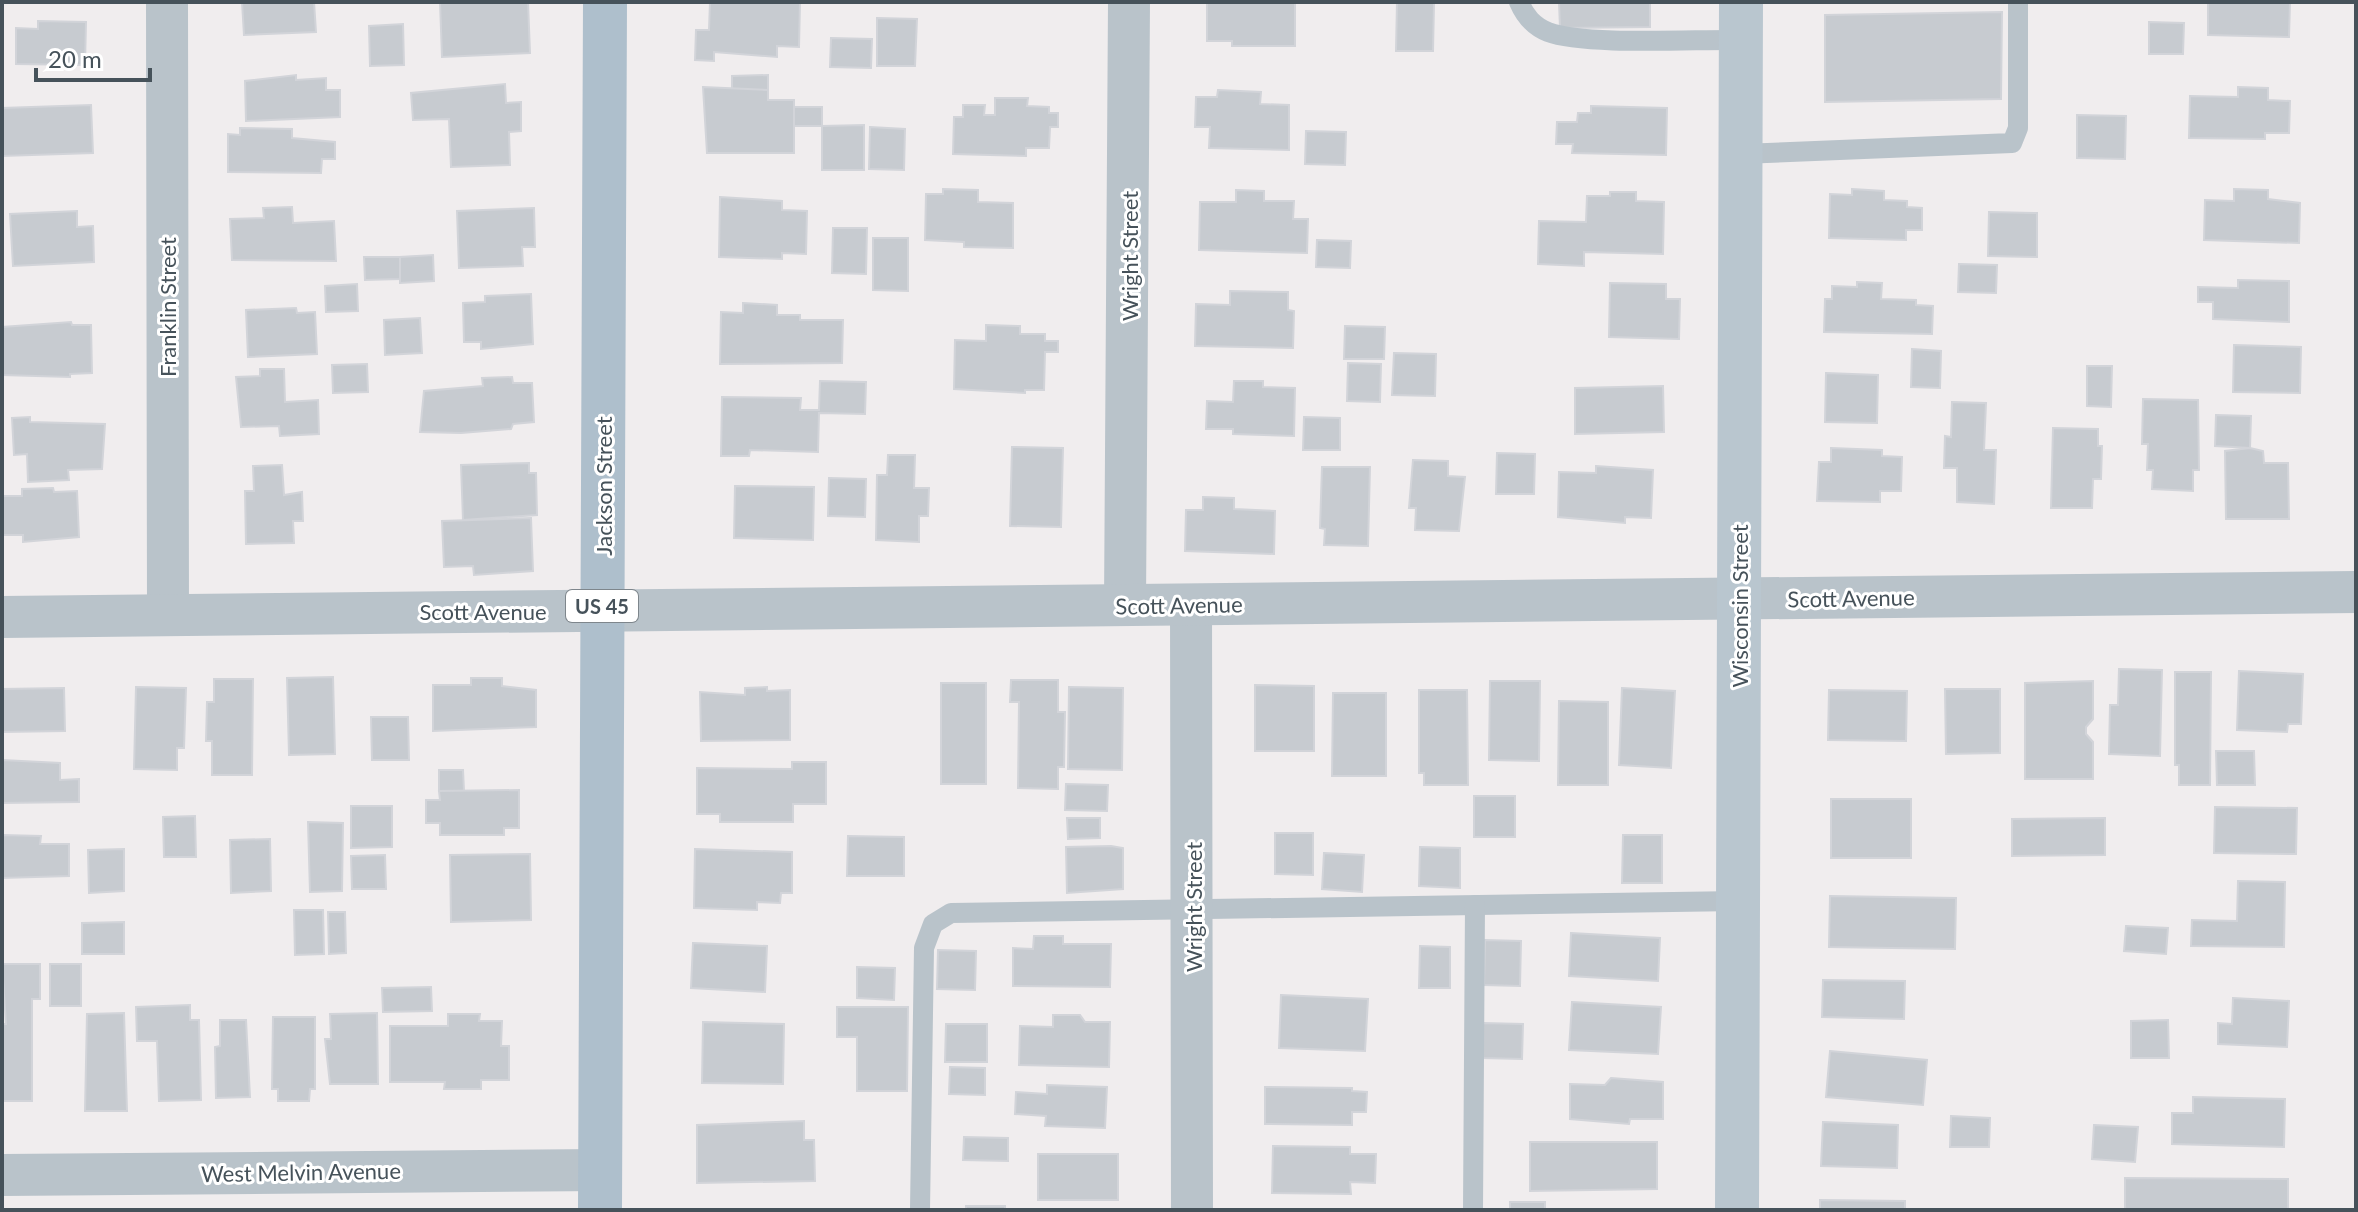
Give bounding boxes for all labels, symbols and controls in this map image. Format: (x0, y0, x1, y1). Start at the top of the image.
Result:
scale bar (36, 32, 150, 82)
text: 20 m (48, 44, 102, 73)
street label: Wright Street (1116, 191, 1143, 321)
street label: Franklin Street (154, 237, 181, 377)
street label: Jackson Street (590, 416, 617, 556)
street label: Wisconsin Street (1726, 524, 1753, 688)
street label: Scott Avenue (1787, 583, 1915, 613)
road number: US 45 (566, 590, 638, 622)
street label: Scott Avenue (1115, 590, 1243, 620)
street label: Scott Avenue (419, 598, 547, 625)
street label: Wright Street (1180, 842, 1207, 972)
street label: West Melvin Avenue (201, 1157, 401, 1187)

